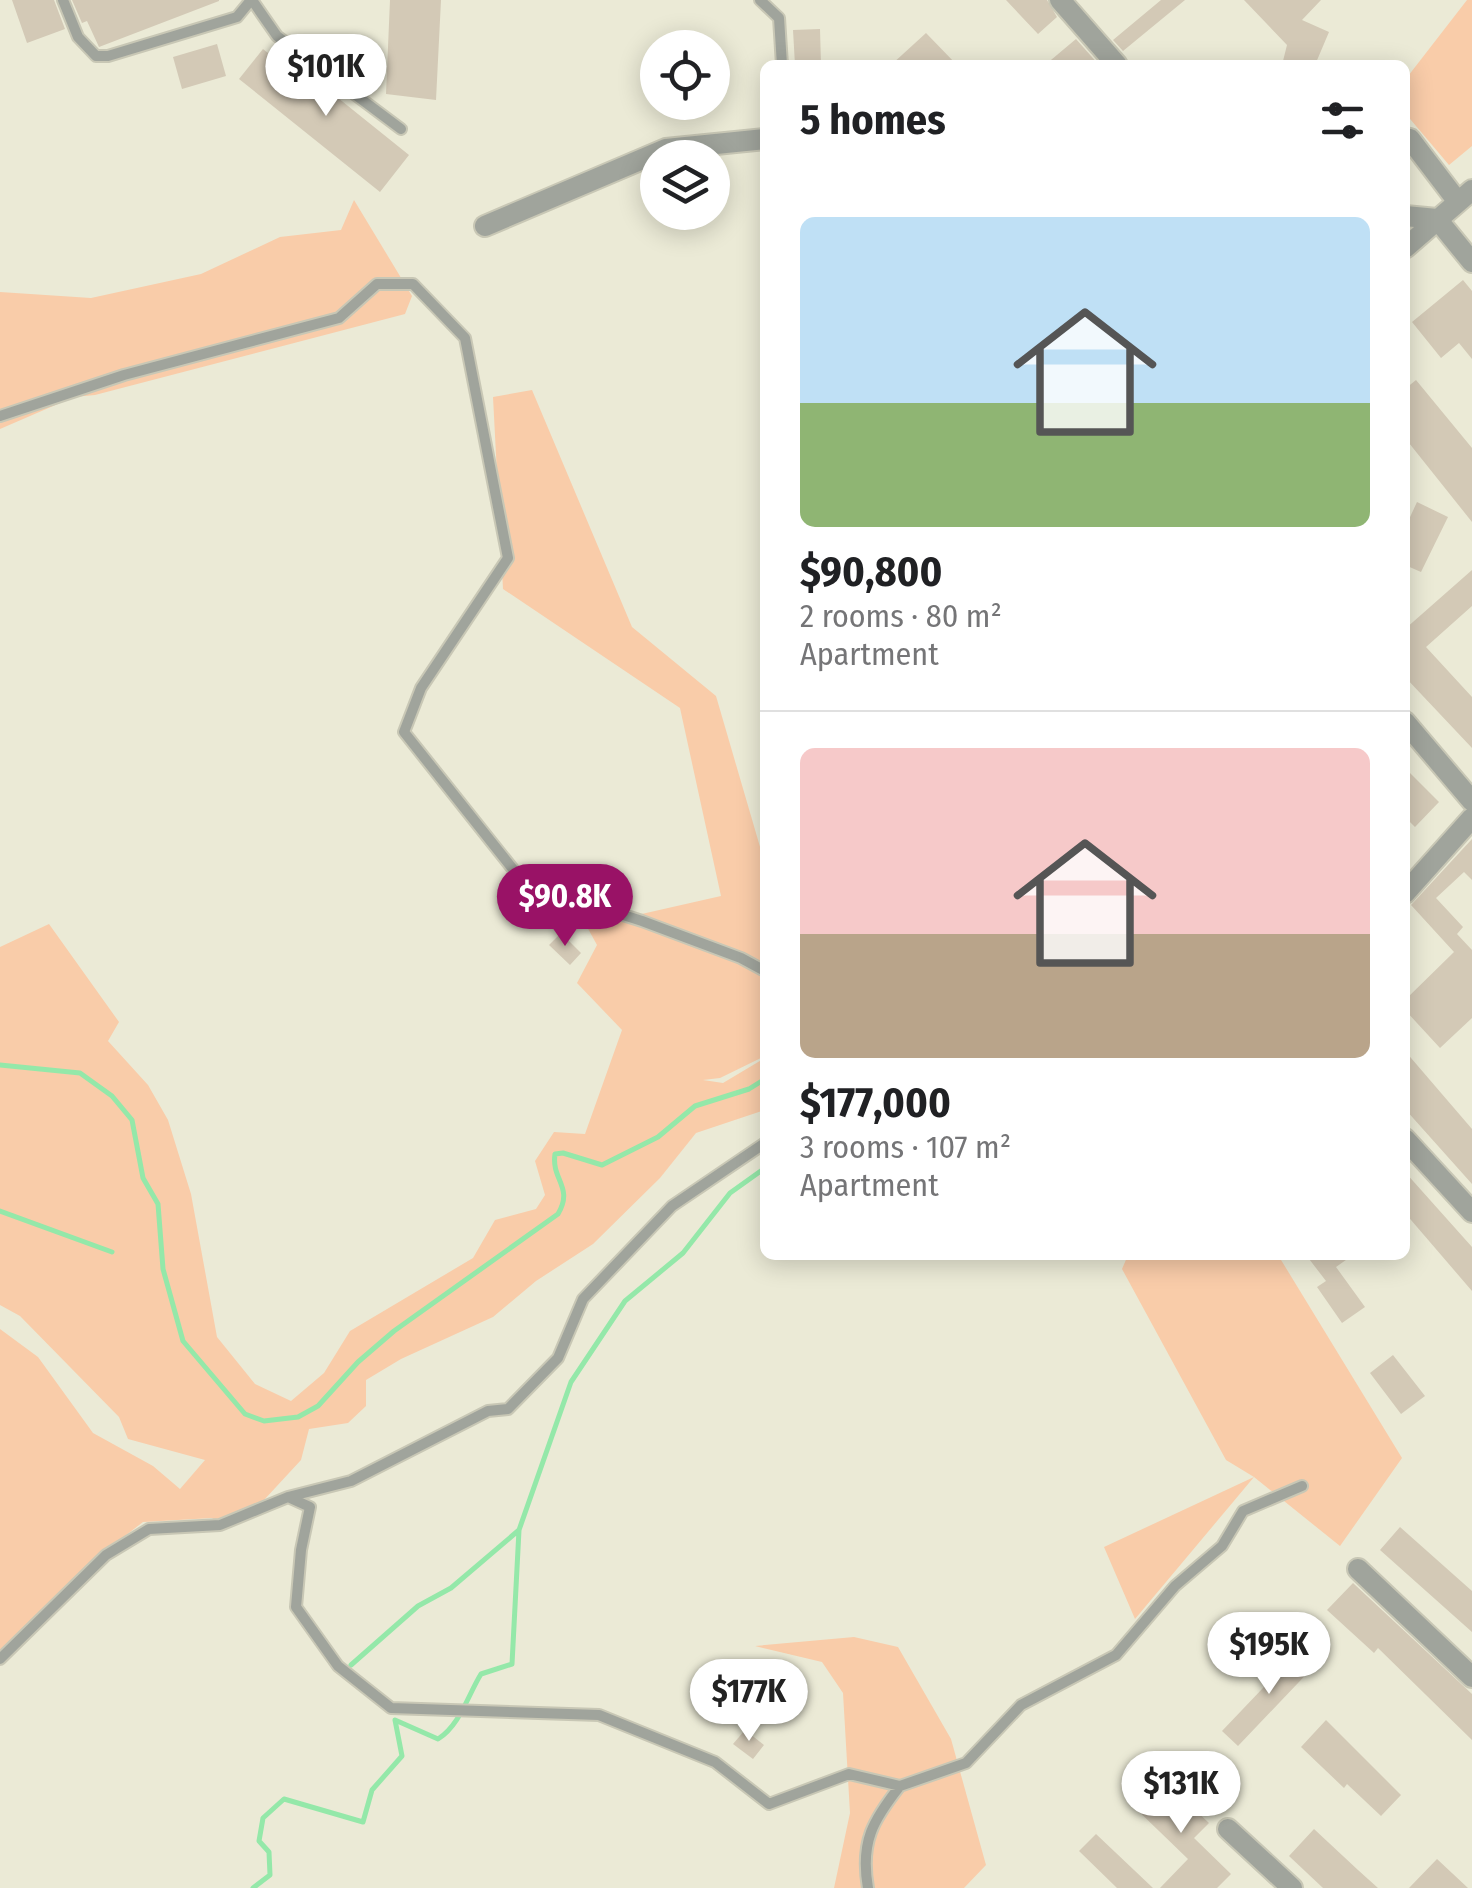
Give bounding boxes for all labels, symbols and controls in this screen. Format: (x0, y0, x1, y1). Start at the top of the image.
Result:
map controls (640, 30, 730, 230)
button: locate (640, 30, 730, 120)
pin: $101K (256, 34, 396, 119)
text: $101K (287, 47, 365, 85)
icon: filters (1315, 93, 1370, 148)
text: 5 homes (800, 95, 946, 145)
button: layers (640, 140, 730, 230)
icon: home (995, 282, 1175, 462)
text: $90,800 (800, 547, 942, 597)
text: 2 rooms · 80 m² (800, 597, 1002, 635)
text: Apartment (800, 635, 939, 673)
icon: home (995, 813, 1175, 993)
pin: $90.8K (484, 864, 646, 949)
text: $90.8K (519, 877, 611, 915)
text: $177,000 (800, 1078, 951, 1128)
text: 3 rooms · 107 m² (800, 1128, 1011, 1166)
text: Apartment (800, 1166, 939, 1204)
pin: $195K (1199, 1612, 1339, 1697)
text: $195K (1229, 1625, 1309, 1663)
pin: $177K (679, 1659, 819, 1744)
text: $177K (712, 1672, 786, 1710)
pin: $131K (1111, 1751, 1251, 1836)
text: $131K (1144, 1764, 1218, 1802)

